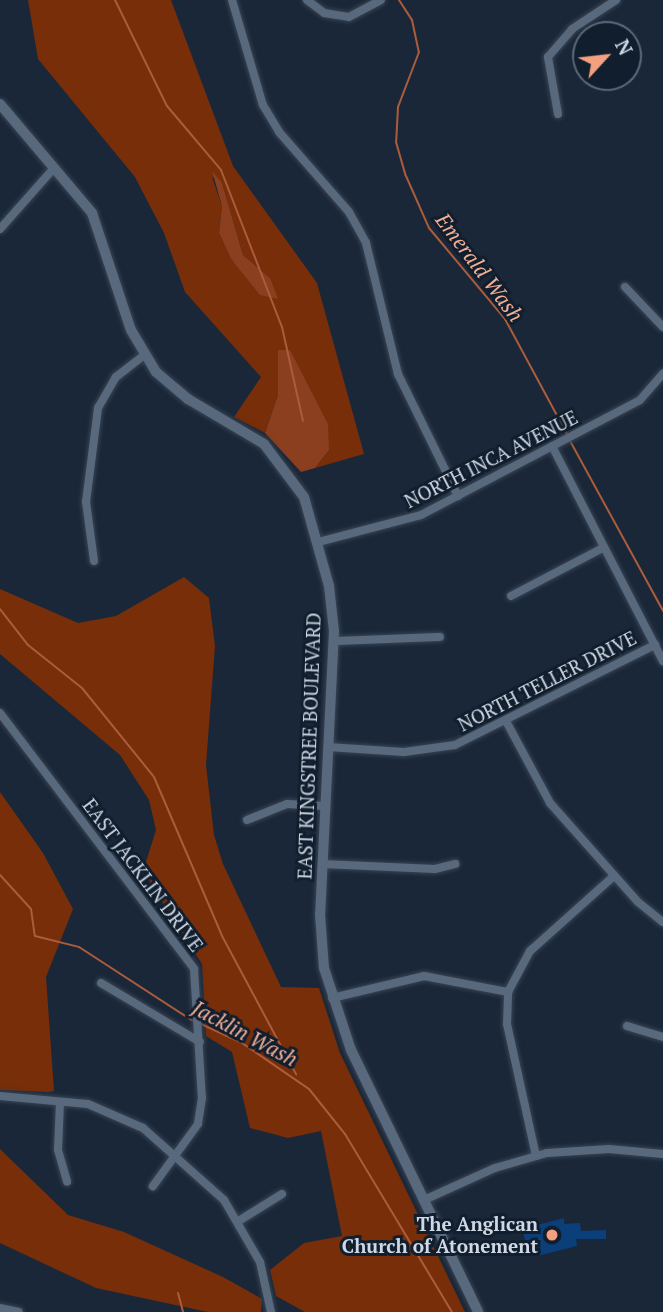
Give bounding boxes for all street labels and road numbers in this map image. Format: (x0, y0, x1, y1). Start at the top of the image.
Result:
street label: NORTH INCA AVENUE (400, 405, 582, 513)
street label: EAST KINGSTREE BOULEVARD (293, 612, 325, 880)
street label: NORTH TELLER DRIVE (454, 626, 640, 736)
street label: EAST JACKLIN DRIVE (78, 794, 208, 956)

